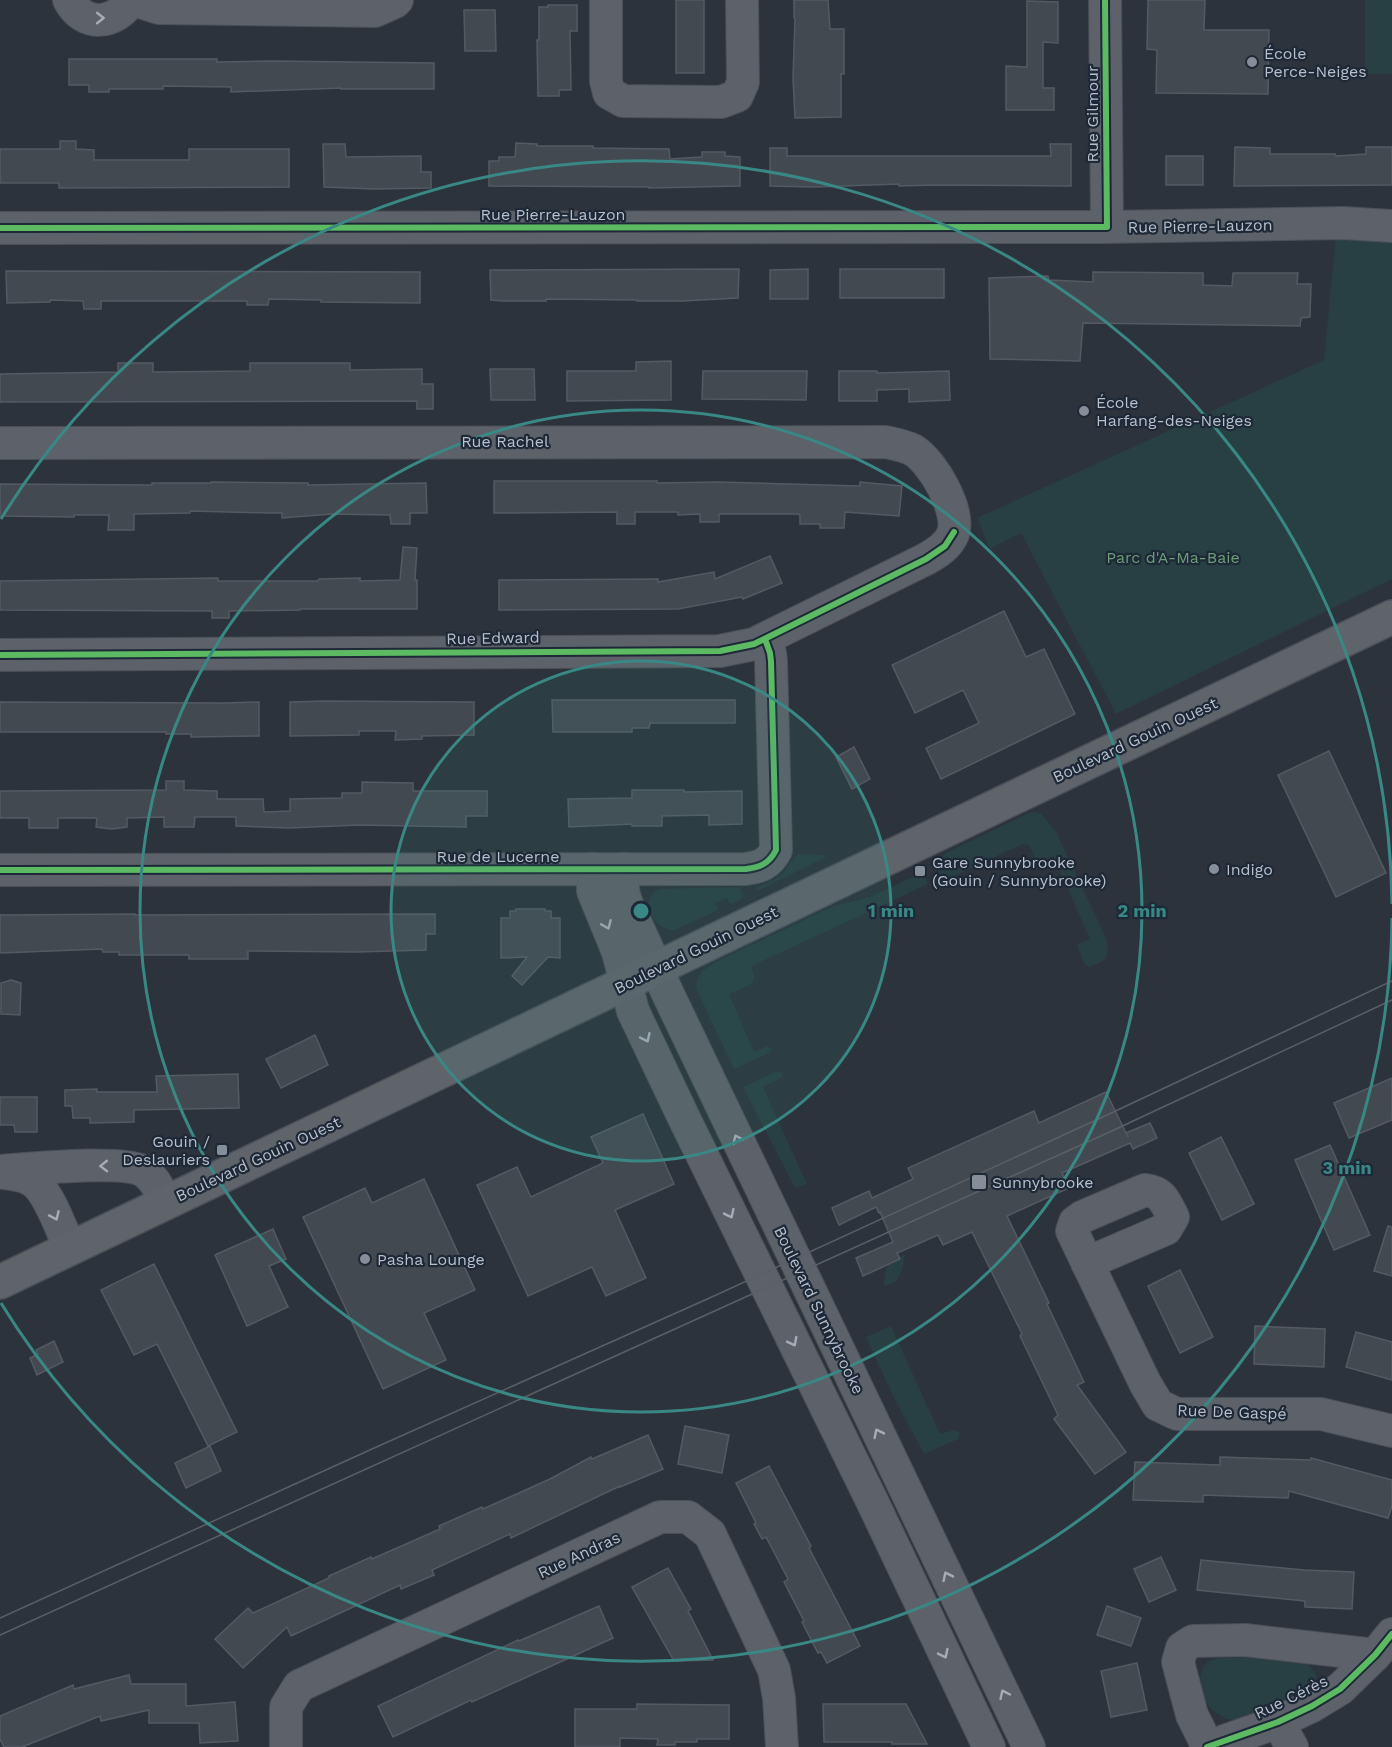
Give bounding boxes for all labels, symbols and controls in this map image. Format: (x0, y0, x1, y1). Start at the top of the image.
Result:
one-way arrow (95, 12, 104, 24)
place label: École Perce-Neiges (1264, 44, 1367, 81)
marker: École Perce-Neiges (1245, 55, 1259, 69)
street label: Rue Gilmour (1083, 65, 1102, 163)
street label: Rue Pierre-Lauzon (481, 205, 625, 224)
street label: Rue Pierre-Lauzon (1127, 215, 1273, 237)
place label: École Harfang-des-Neiges (1096, 393, 1252, 430)
marker: École Harfang-des-Neiges (1077, 404, 1091, 418)
street label: Rue Rachel (461, 432, 549, 451)
park label: Parc d'A-Ma-Baie (1106, 548, 1240, 567)
street label: Rue Edward (446, 628, 540, 648)
street label: Boulevard Gouin Ouest (1050, 693, 1221, 787)
street label: Rue de Lucerne (437, 847, 559, 866)
place label: Gare Sunnybrooke (Gouin / Sunnybrooke) (932, 853, 1106, 890)
place label: Indigo (1226, 860, 1273, 879)
marker: Indigo (1207, 862, 1221, 876)
marker: Gare Sunnybrooke (Gouin / Sunnybrooke) (913, 864, 927, 878)
text: 1 min (868, 900, 914, 921)
text: 2 min (1117, 900, 1167, 921)
centre of rings (631, 901, 651, 921)
street label: Boulevard Gouin Ouest (611, 902, 781, 998)
one-way arrow (600, 919, 612, 930)
one-way arrow (639, 1031, 651, 1042)
street label: Boulevard Gouin Ouest (173, 1112, 344, 1206)
place label: Gouin / Deslauriers (122, 1132, 210, 1169)
one-way arrow (733, 1135, 745, 1146)
marker: Gouin / Deslauriers (215, 1143, 229, 1157)
text: 3 min (1322, 1157, 1372, 1178)
one-way arrow (100, 1160, 109, 1172)
marker: Sunnybrooke (970, 1173, 988, 1191)
place label: Sunnybrooke (992, 1173, 1093, 1192)
one-way arrow (723, 1207, 734, 1218)
one-way arrow (48, 1209, 60, 1220)
street label: Boulevard Sunnybrooke (770, 1223, 868, 1397)
place label: Pasha Lounge (377, 1250, 485, 1269)
marker: Pasha Lounge (358, 1252, 372, 1266)
one-way arrow (786, 1335, 797, 1346)
street label: Rue De Gaspé (1177, 1401, 1287, 1423)
one-way arrow (874, 1428, 886, 1439)
street label: Rue Andras (535, 1528, 623, 1582)
one-way arrow (942, 1572, 954, 1583)
one-way arrow (937, 1647, 949, 1658)
street label: Rue Cérès (1251, 1671, 1331, 1723)
one-way arrow (999, 1690, 1011, 1701)

